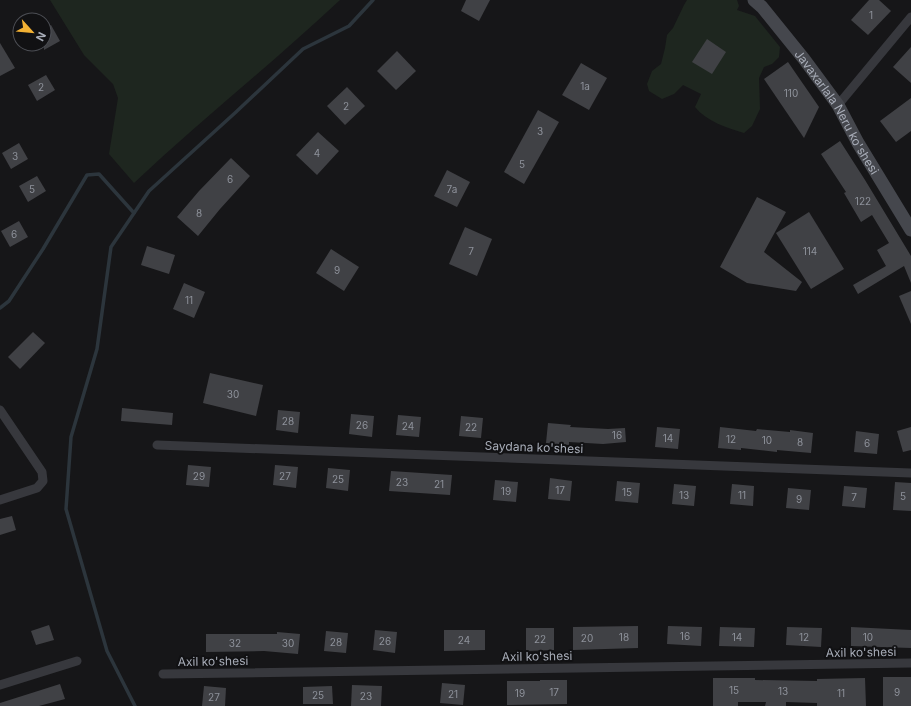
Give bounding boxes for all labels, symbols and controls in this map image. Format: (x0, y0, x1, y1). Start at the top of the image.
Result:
house number: 1 (869, 9, 873, 21)
north arrow (12, 12, 52, 52)
text: N (33, 30, 49, 43)
street label: Javaxarlala Neru ko'shesi (792, 46, 883, 177)
house number: 1a (580, 80, 590, 92)
house number: 2 (38, 81, 44, 93)
house number: 110 (784, 87, 798, 99)
house number: 2 (343, 100, 349, 112)
house number: 3 (537, 125, 543, 137)
house number: 4 (314, 147, 320, 159)
house number: 3 (12, 150, 18, 162)
house number: 5 (519, 158, 525, 170)
house number: 6 (227, 173, 233, 185)
house number: 5 (29, 183, 35, 195)
house number: 7a (447, 183, 457, 195)
house number: 122 (855, 195, 871, 207)
house number: 8 (196, 207, 202, 219)
house number: 6 (11, 228, 17, 240)
house number: 7 (468, 245, 474, 257)
house number: 114 (803, 245, 817, 257)
house number: 9 (334, 264, 340, 276)
house number: 11 (185, 294, 193, 306)
house number: 30 (227, 388, 239, 400)
house number: 28 (282, 415, 294, 427)
house number: 26 (356, 419, 368, 431)
house number: 24 (402, 420, 414, 432)
house number: 22 (465, 421, 477, 433)
house number: 16 (612, 429, 622, 441)
house number: 14 (663, 432, 673, 444)
house number: 12 (726, 433, 736, 445)
house number: 10 (762, 434, 772, 446)
house number: 8 (797, 436, 803, 448)
house number: 6 (864, 437, 870, 449)
street label: Saydana ko'shesi (484, 438, 584, 456)
house number: 29 (193, 470, 205, 482)
house number: 27 (279, 470, 291, 482)
house number: 25 (332, 473, 344, 485)
house number: 23 (396, 476, 408, 488)
house number: 21 (434, 478, 444, 490)
house number: 17 (555, 484, 565, 496)
house number: 19 (501, 485, 511, 497)
house number: 15 (622, 486, 632, 498)
house number: 13 (679, 489, 689, 501)
house number: 11 (738, 489, 746, 501)
house number: 5 (900, 490, 906, 502)
house number: 7 (851, 491, 857, 503)
house number: 9 (796, 493, 802, 505)
house number: 16 (680, 630, 690, 642)
house number: 18 (619, 631, 629, 643)
house number: 14 (732, 631, 742, 643)
house number: 12 (799, 631, 809, 643)
house number: 10 (863, 631, 873, 643)
house number: 20 (581, 632, 593, 644)
house number: 22 (534, 633, 546, 645)
house number: 24 (458, 634, 470, 646)
house number: 26 (379, 635, 391, 647)
house number: 28 (330, 636, 342, 648)
house number: 32 (229, 637, 241, 649)
house number: 30 (282, 637, 294, 649)
street label: Axil ko'shesi (826, 644, 897, 660)
street label: Axil ko'shesi (502, 648, 573, 664)
street label: Axil ko'shesi (178, 653, 249, 669)
house number: 15 (729, 684, 739, 696)
house number: 13 (778, 685, 788, 697)
house number: 17 (549, 686, 559, 698)
house number: 9 (894, 686, 900, 698)
house number: 19 (515, 687, 525, 699)
house number: 11 (837, 687, 845, 699)
house number: 21 (448, 688, 458, 700)
house number: 25 (312, 689, 324, 701)
house number: 23 (360, 690, 372, 702)
house number: 27 (208, 691, 220, 703)

